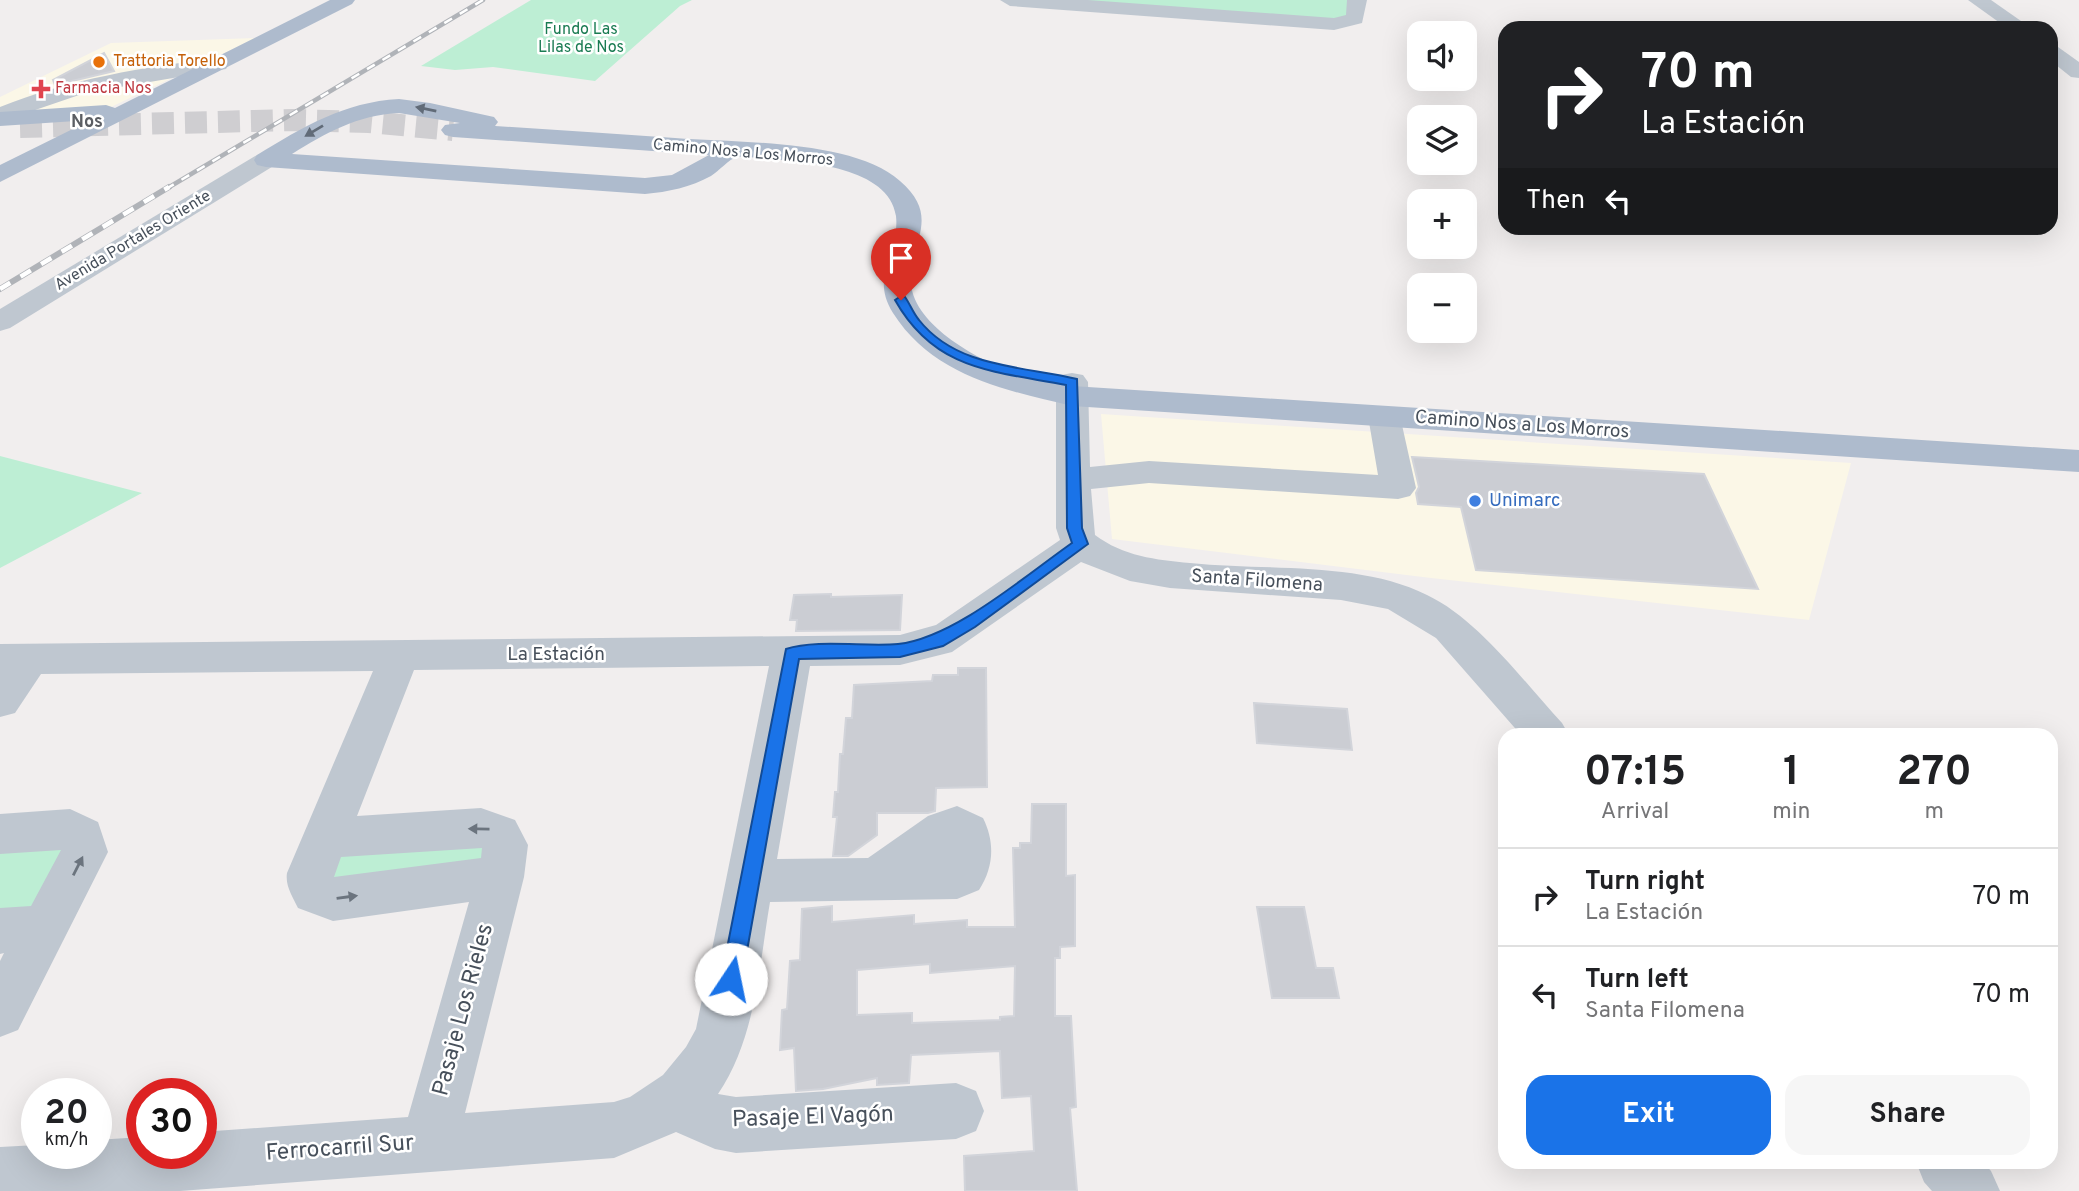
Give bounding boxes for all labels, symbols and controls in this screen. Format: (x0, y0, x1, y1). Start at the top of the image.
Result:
park label: Fundo Las Lilas de Nos (538, 20, 624, 58)
map controls (1407, 21, 1477, 343)
button: sound (1407, 21, 1477, 91)
text: 70 m (1641, 44, 1755, 106)
icon: right (1526, 49, 1617, 140)
place label: Trattoria Torello (113, 52, 226, 72)
marker: Trattoria Torello (91, 54, 107, 70)
place label: Farmacia Nos (55, 79, 152, 99)
marker: Farmacia Nos (33, 81, 49, 97)
one-way arrow (415, 103, 437, 114)
button: layers (1407, 105, 1477, 175)
text: La Estación (1641, 105, 1806, 145)
district label: Nos (71, 111, 103, 134)
one-way arrow (304, 125, 323, 138)
street label: Camino Nos a Los Morros (652, 135, 834, 171)
icon: left (1599, 182, 1637, 220)
text: Then (1526, 185, 1585, 218)
street label: Avenida Portales Oriente (51, 186, 215, 296)
button: + (1407, 189, 1477, 259)
pin (871, 228, 931, 300)
icon: arrive (882, 239, 920, 277)
button: − (1407, 273, 1477, 343)
street label: Camino Nos a Los Morros (1414, 406, 1630, 444)
place label: Unimarc (1489, 489, 1560, 513)
marker: Unimarc (1467, 493, 1483, 509)
street label: Santa Filomena (1190, 564, 1324, 598)
street label: La Estación (507, 643, 605, 667)
text: 07:15 (1584, 747, 1686, 800)
text: 1 (1783, 747, 1800, 800)
text: 270 (1896, 747, 1972, 800)
text: Arrival (1601, 798, 1669, 827)
text: min (1772, 798, 1810, 827)
text: m (1924, 798, 1944, 827)
one-way arrow (468, 824, 490, 835)
one-way arrow (72, 856, 83, 876)
text: Turn right (1585, 866, 1705, 899)
icon: right (1526, 878, 1564, 916)
text: 70 m (1972, 881, 2030, 914)
one-way arrow (336, 891, 358, 902)
text: La Estación (1585, 899, 1703, 928)
street label: Pasaje Los Rieles (427, 921, 501, 1099)
position arrow (694, 942, 768, 1016)
text: Turn left (1585, 964, 1689, 997)
icon: left (1526, 976, 1564, 1014)
text: 70 m (1972, 979, 2030, 1012)
text: Santa Filomena (1585, 997, 1745, 1026)
button: Exit (1526, 1075, 1771, 1155)
button: Share (1785, 1075, 2030, 1155)
speed limit sign: 30 (126, 1078, 217, 1169)
text: 20 (44, 1092, 89, 1136)
street label: Pasaje El Vagón (732, 1101, 894, 1135)
text: km/h (45, 1129, 88, 1152)
street label: Ferrocarril Sur (265, 1129, 415, 1169)

